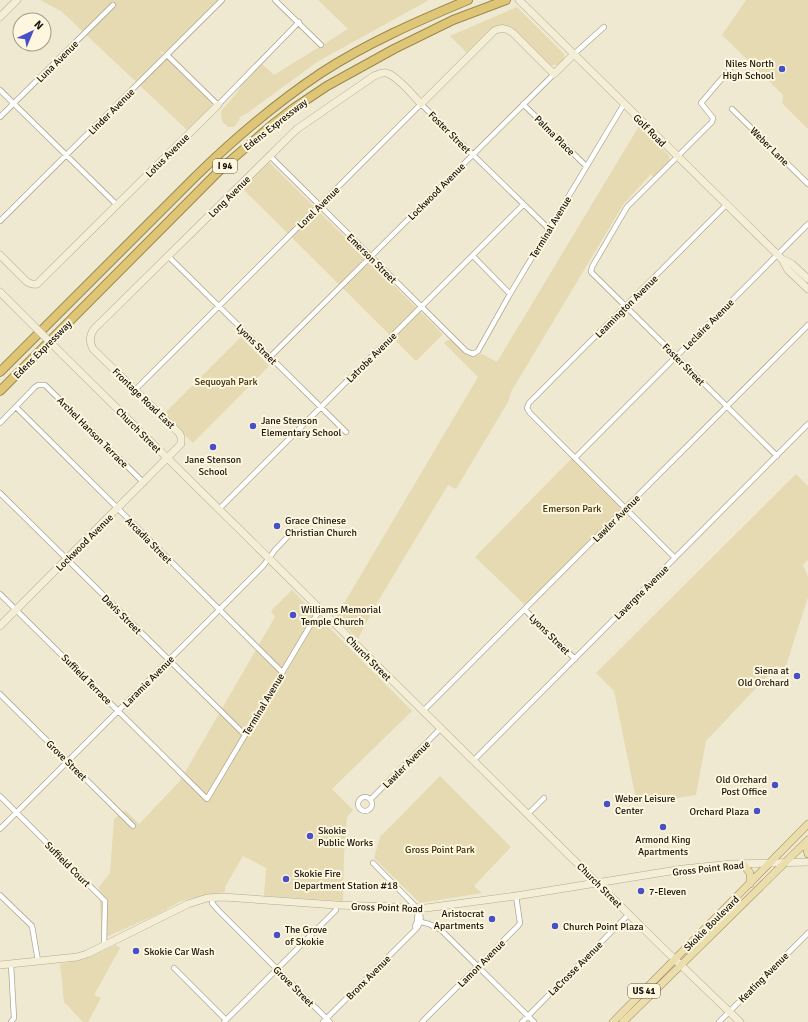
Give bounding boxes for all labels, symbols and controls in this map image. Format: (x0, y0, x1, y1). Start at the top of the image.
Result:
north arrow (12, 12, 52, 52)
text: N (31, 18, 46, 33)
street label: Luna Avenue (34, 38, 81, 85)
place label: Niles North High School (723, 58, 774, 82)
marker: Niles North High School (777, 64, 787, 74)
street label: Linder Avenue (86, 86, 137, 137)
street label: Edens Expressway (241, 96, 310, 153)
street label: Foster Street (426, 109, 473, 157)
street label: Golf Road (630, 112, 668, 150)
street label: Palma Place (532, 113, 577, 158)
street label: Weber Lane (747, 125, 791, 169)
street label: Lotus Avenue (143, 131, 192, 180)
road number: I 94 (213, 159, 237, 173)
street label: Lockwood Avenue (406, 161, 468, 223)
street label: Long Avenue (206, 173, 253, 220)
street label: Lorel Avenue (295, 184, 342, 231)
street label: Terminal Avenue (528, 194, 574, 261)
street label: Emerson Street (344, 231, 399, 286)
street label: Leamington Avenue (593, 273, 661, 341)
street label: Leclaire Avenue (681, 297, 737, 353)
street label: Edens Expressway (11, 318, 75, 381)
street label: Lyons Street (233, 322, 279, 368)
street label: Latrobe Avenue (344, 330, 399, 385)
street label: Foster Street (660, 341, 707, 389)
street label: Frontage Road East (110, 366, 177, 432)
park label: Sequoyah Park (195, 376, 257, 388)
street label: Archel Hanson Terrace (54, 395, 130, 471)
street label: Church Street (113, 406, 164, 456)
place label: Jane Stenson Elementary School (261, 415, 341, 439)
marker: Jane Stenson Elementary School (248, 421, 258, 431)
marker: Jane Stenson School (208, 442, 218, 452)
place label: Jane Stenson School (185, 454, 241, 478)
street label: Lawler Avenue (590, 492, 643, 545)
park label: Emerson Park (543, 503, 601, 515)
street label: Lockwood Avenue (54, 512, 116, 574)
street label: Arcadia Street (123, 515, 174, 567)
place label: Grace Chinese Christian Church (285, 515, 357, 539)
marker: Grace Chinese Christian Church (272, 521, 282, 531)
street label: Lavergne Avenue (612, 563, 671, 622)
street label: Davis Street (99, 592, 144, 637)
place label: Williams Memorial Temple Church (301, 604, 381, 628)
marker: Williams Memorial Temple Church (288, 610, 298, 620)
street label: Lyons Street (526, 612, 572, 658)
street label: Church Street (343, 634, 394, 684)
street label: Suffield Terrace (59, 652, 114, 707)
street label: Laramie Avenue (120, 653, 177, 710)
place label: Siena at Old Orchard (738, 665, 789, 689)
street label: Terminal Avenue (241, 671, 287, 738)
marker: Siena at Old Orchard (792, 671, 802, 681)
street label: Grove Street (43, 738, 90, 784)
street label: Lawler Avenue (380, 738, 433, 791)
place label: Old Orchard Post Office (716, 774, 767, 798)
marker: Old Orchard Post Office (770, 780, 780, 790)
place label: Weber Leisure Center (615, 793, 675, 817)
marker: Weber Leisure Center (602, 799, 612, 809)
place label: Orchard Plaza (689, 806, 749, 818)
marker: Orchard Plaza (752, 806, 762, 816)
marker: Armond King Apartments (658, 822, 668, 832)
place label: Skokie Public Works (318, 825, 374, 849)
marker: Skokie Public Works (305, 831, 315, 841)
place label: Armond King Apartments (635, 834, 691, 858)
street label: Suffield Court (42, 839, 93, 890)
park label: Gross Point Park (405, 844, 475, 856)
street label: Gross Point Road (672, 859, 745, 879)
street label: Church Street (574, 861, 625, 911)
place label: Skokie Fire Department Station #18 (294, 868, 398, 892)
marker: Skokie Fire Department Station #18 (281, 874, 291, 884)
marker: 7-Eleven (636, 886, 646, 896)
place label: 7-Eleven (649, 886, 686, 898)
street label: Skokie Boulevard (682, 894, 742, 954)
street label: Gross Point Road (351, 901, 423, 915)
place label: Aristocrat Apartments (434, 908, 485, 932)
marker: Aristocrat Apartments (487, 914, 497, 924)
marker: Church Point Plaza (550, 921, 560, 931)
place label: Church Point Plaza (563, 921, 644, 933)
place label: The Grove of Skokie (285, 924, 327, 948)
marker: The Grove of Skokie (272, 930, 282, 940)
street label: Lamon Avenue (455, 937, 508, 990)
street label: LaCrosse Avenue (546, 939, 605, 998)
marker: Skokie Car Wash (131, 946, 141, 956)
place label: Skokie Car Wash (144, 946, 214, 958)
street label: Keating Avenue (736, 950, 791, 1005)
street label: Bronx Avenue (344, 953, 394, 1003)
street label: Grove Street (270, 964, 317, 1010)
road number: US 41 (628, 984, 660, 998)

